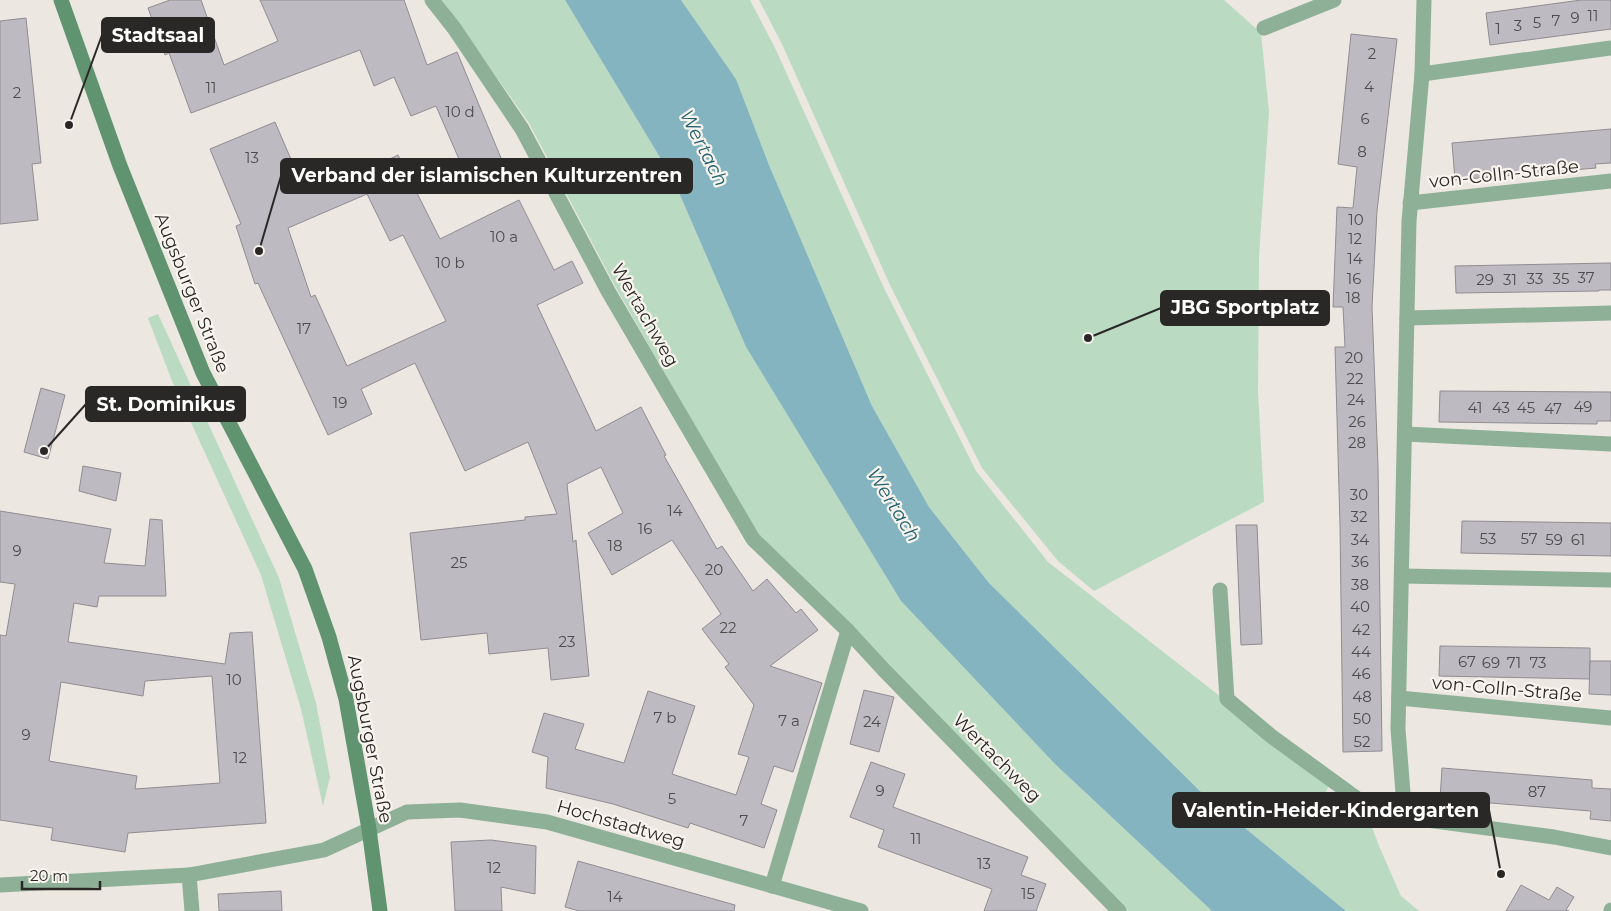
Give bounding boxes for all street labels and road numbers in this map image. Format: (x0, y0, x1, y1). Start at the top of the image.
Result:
street label: von-Colln-Straße (1428, 155, 1580, 193)
street label: Augsburger Straße (150, 210, 234, 376)
street label: Wertachweg (607, 259, 683, 371)
street label: Augsburger Straße (343, 653, 397, 825)
street label: von-Colln-Straße (1431, 671, 1583, 707)
street label: Wertachweg (948, 709, 1046, 807)
street label: Hochstadtweg (554, 795, 688, 853)

